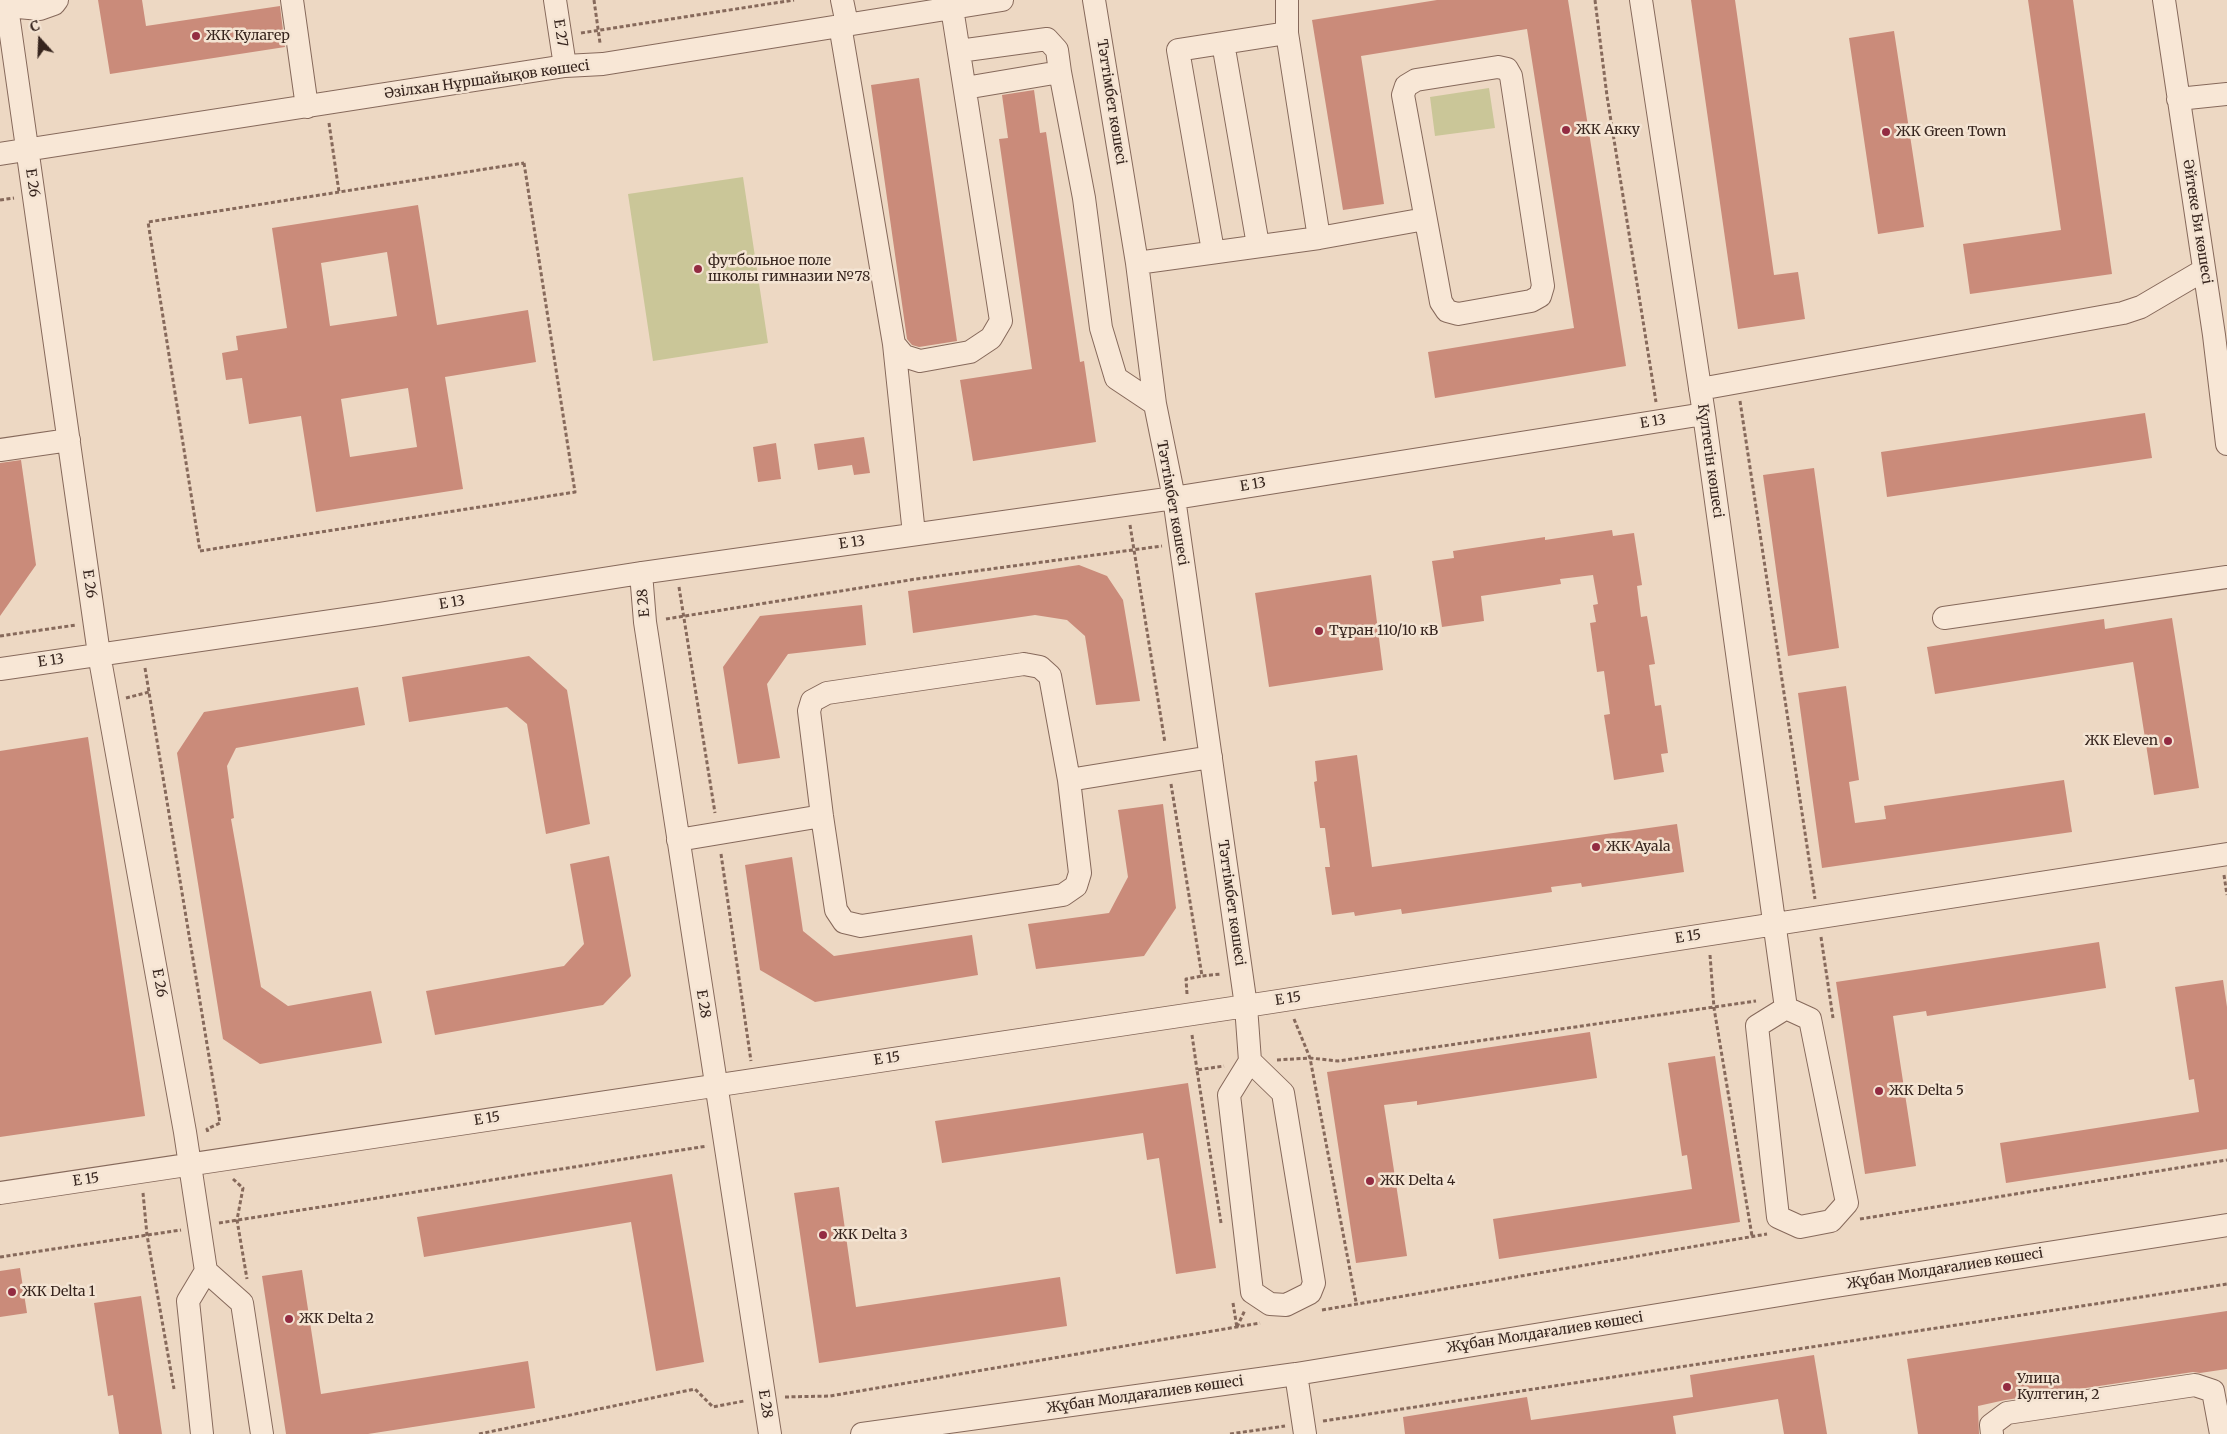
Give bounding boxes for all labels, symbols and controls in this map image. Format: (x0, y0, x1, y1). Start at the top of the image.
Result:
north arrow (15, 15, 65, 65)
text: С (27, 16, 42, 36)
street label: E 27 (550, 18, 570, 48)
place label: ЖК Кулагер (206, 28, 290, 44)
marker: ЖК Кулагер (190, 30, 202, 42)
street label: Тәттімбет көшесі (1093, 38, 1129, 166)
street label: Әзілхан Нұршайықов көшесі (384, 57, 590, 103)
place label: ЖК Акку (1576, 122, 1640, 138)
marker: ЖК Акку (1560, 124, 1572, 136)
place label: ЖК Green Town (1896, 124, 2006, 140)
marker: ЖК Green Town (1880, 126, 1892, 138)
street label: Әйтеке Би көшесі (2179, 159, 2215, 285)
street label: E 26 (22, 168, 42, 198)
place label: футбольное поле школы гимназии №78 (708, 253, 870, 286)
marker: футбольное поле школы гимназии №78 (692, 263, 704, 275)
street label: Күлтегін көшесі (1694, 403, 1726, 519)
street label: E 13 (1639, 412, 1667, 432)
street label: Тәттімбет көшесі (1153, 439, 1191, 567)
street label: E 13 (1239, 475, 1267, 495)
street label: E 13 (838, 533, 866, 553)
street label: E 26 (79, 569, 99, 599)
street label: E 28 (634, 588, 654, 618)
street label: E 13 (438, 593, 466, 613)
place label: Тұран 110/10 кВ (1329, 623, 1438, 639)
marker: Тұран 110/10 кВ (1313, 625, 1325, 637)
street label: E 13 (37, 651, 65, 671)
place label: ЖК Eleven (2085, 733, 2158, 749)
marker: ЖК Eleven (2162, 735, 2174, 747)
street label: Тәттімбет көшесі (1214, 839, 1248, 967)
place label: ЖК Ayala (1606, 839, 1671, 855)
marker: ЖК Ayala (1590, 841, 1602, 853)
street label: E 15 (1674, 927, 1702, 947)
street label: E 26 (148, 967, 170, 999)
street label: E 28 (692, 989, 714, 1019)
street label: E 15 (1274, 989, 1302, 1009)
street label: E 15 (873, 1049, 901, 1069)
place label: ЖК Delta 5 (1889, 1083, 1964, 1099)
marker: ЖК Delta 5 (1873, 1085, 1885, 1097)
street label: E 15 (473, 1109, 501, 1129)
street label: E 15 (72, 1170, 100, 1190)
place label: ЖК Delta 4 (1380, 1173, 1455, 1189)
marker: ЖК Delta 4 (1364, 1175, 1376, 1187)
place label: ЖК Delta 3 (833, 1227, 908, 1243)
marker: ЖК Delta 3 (817, 1229, 829, 1241)
street label: Жұбан Молдағалиев көшесі (1846, 1245, 2044, 1293)
place label: ЖК Delta 1 (22, 1284, 95, 1300)
marker: ЖК Delta 1 (6, 1286, 18, 1298)
street label: Жұбан Молдағалиев көшесі (1446, 1309, 1644, 1357)
place label: ЖК Delta 2 (299, 1311, 374, 1327)
marker: ЖК Delta 2 (283, 1313, 295, 1325)
place label: Улица Култегин, 2 (2017, 1371, 2099, 1404)
street label: Жұбан Молдағалиев көшесі (1045, 1373, 1245, 1417)
marker: Улица Култегин, 2 (2001, 1381, 2013, 1393)
street label: E 28 (754, 1389, 776, 1419)

